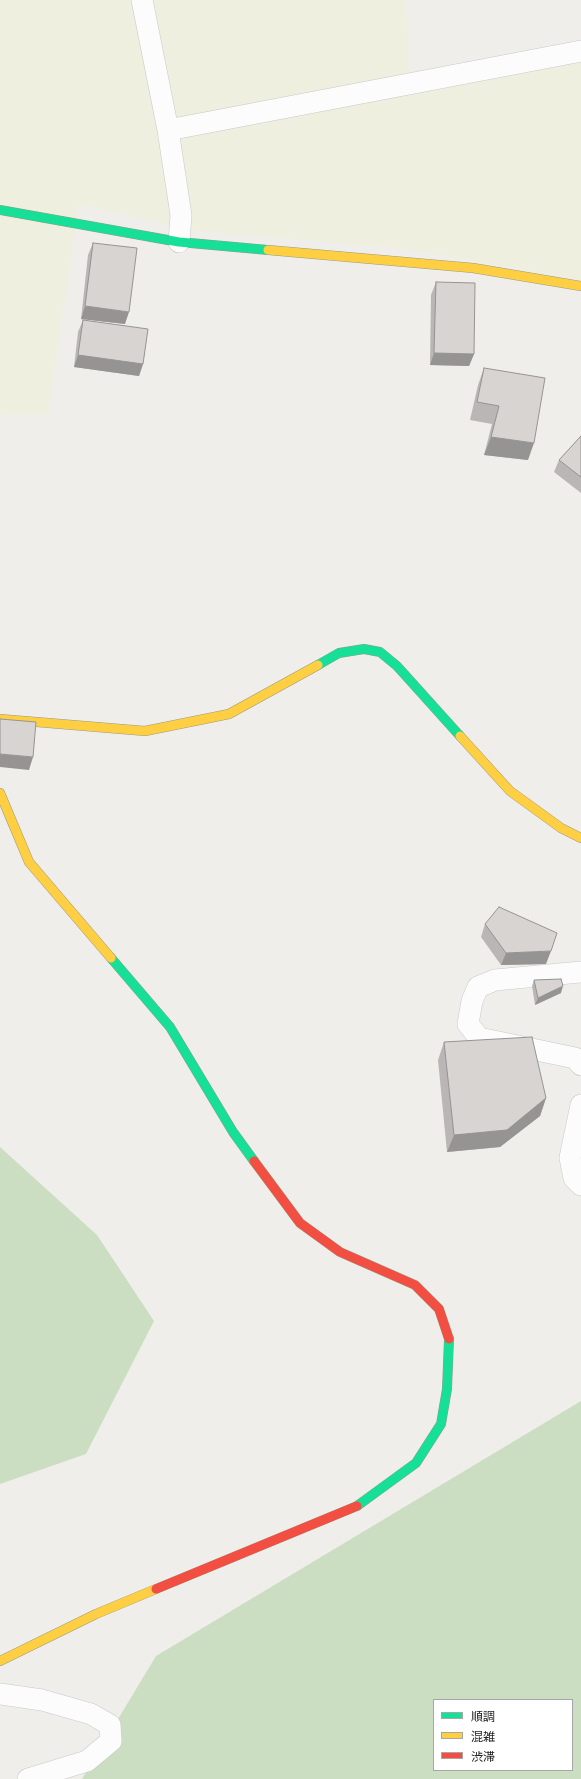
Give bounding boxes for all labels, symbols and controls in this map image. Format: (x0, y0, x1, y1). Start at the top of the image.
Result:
legend (433, 1699, 573, 1771)
text: 順調 (471, 1710, 495, 1724)
text: 混雑 (471, 1730, 495, 1744)
text: 渋滞 (471, 1750, 495, 1764)

